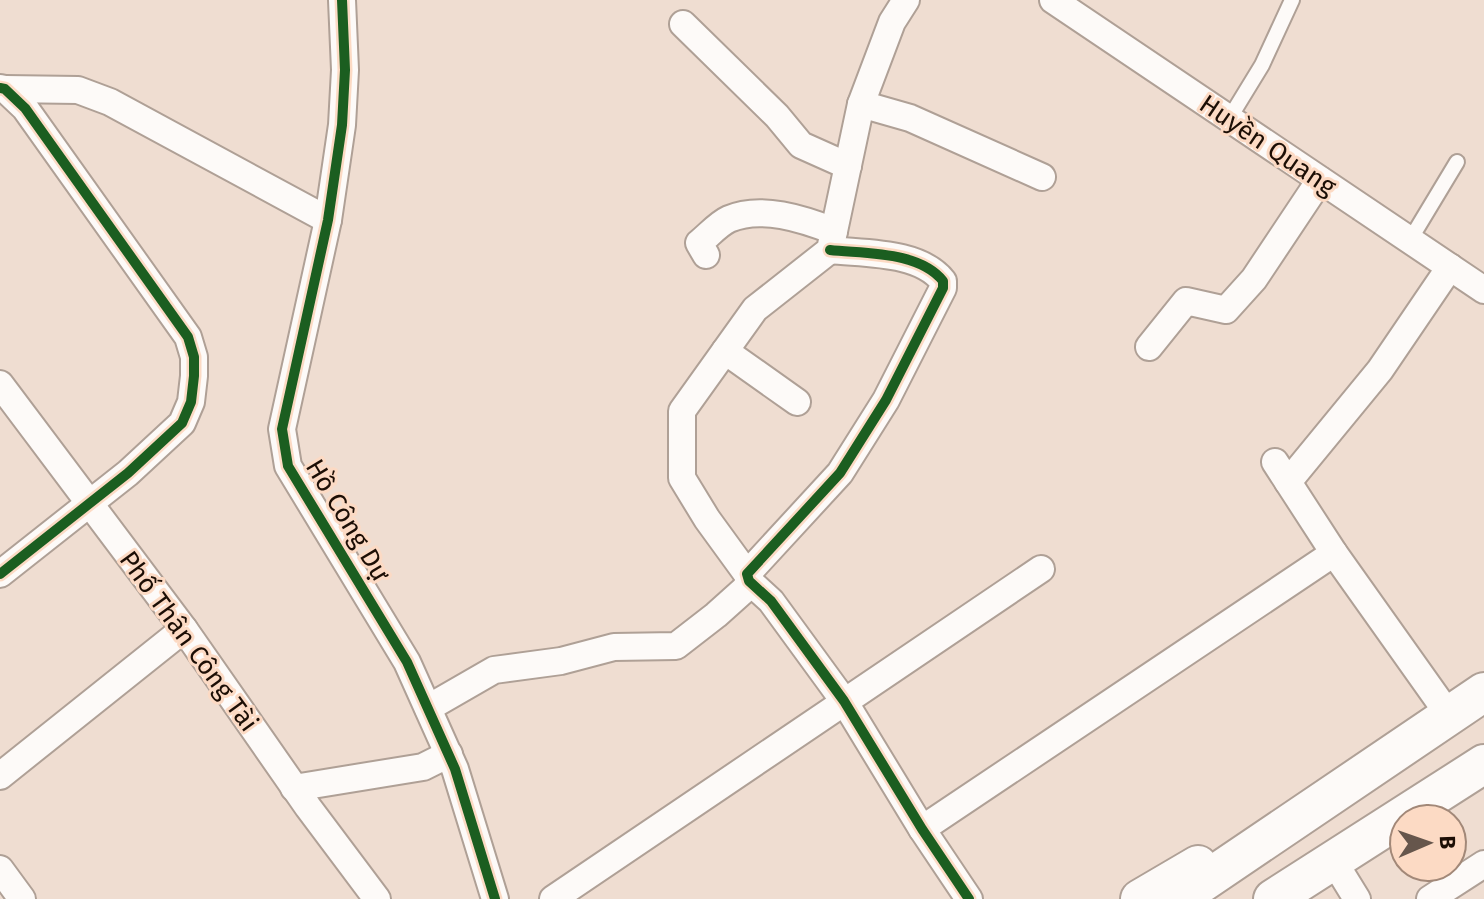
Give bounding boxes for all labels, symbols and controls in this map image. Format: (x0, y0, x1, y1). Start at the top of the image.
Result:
street label: Huyền Quang (1194, 88, 1342, 203)
street label: Hồ Công Dự (299, 454, 396, 587)
street label: Phố Thân Công Tài (113, 545, 264, 738)
north arrow (1388, 803, 1468, 883)
text: B (1434, 835, 1461, 850)

